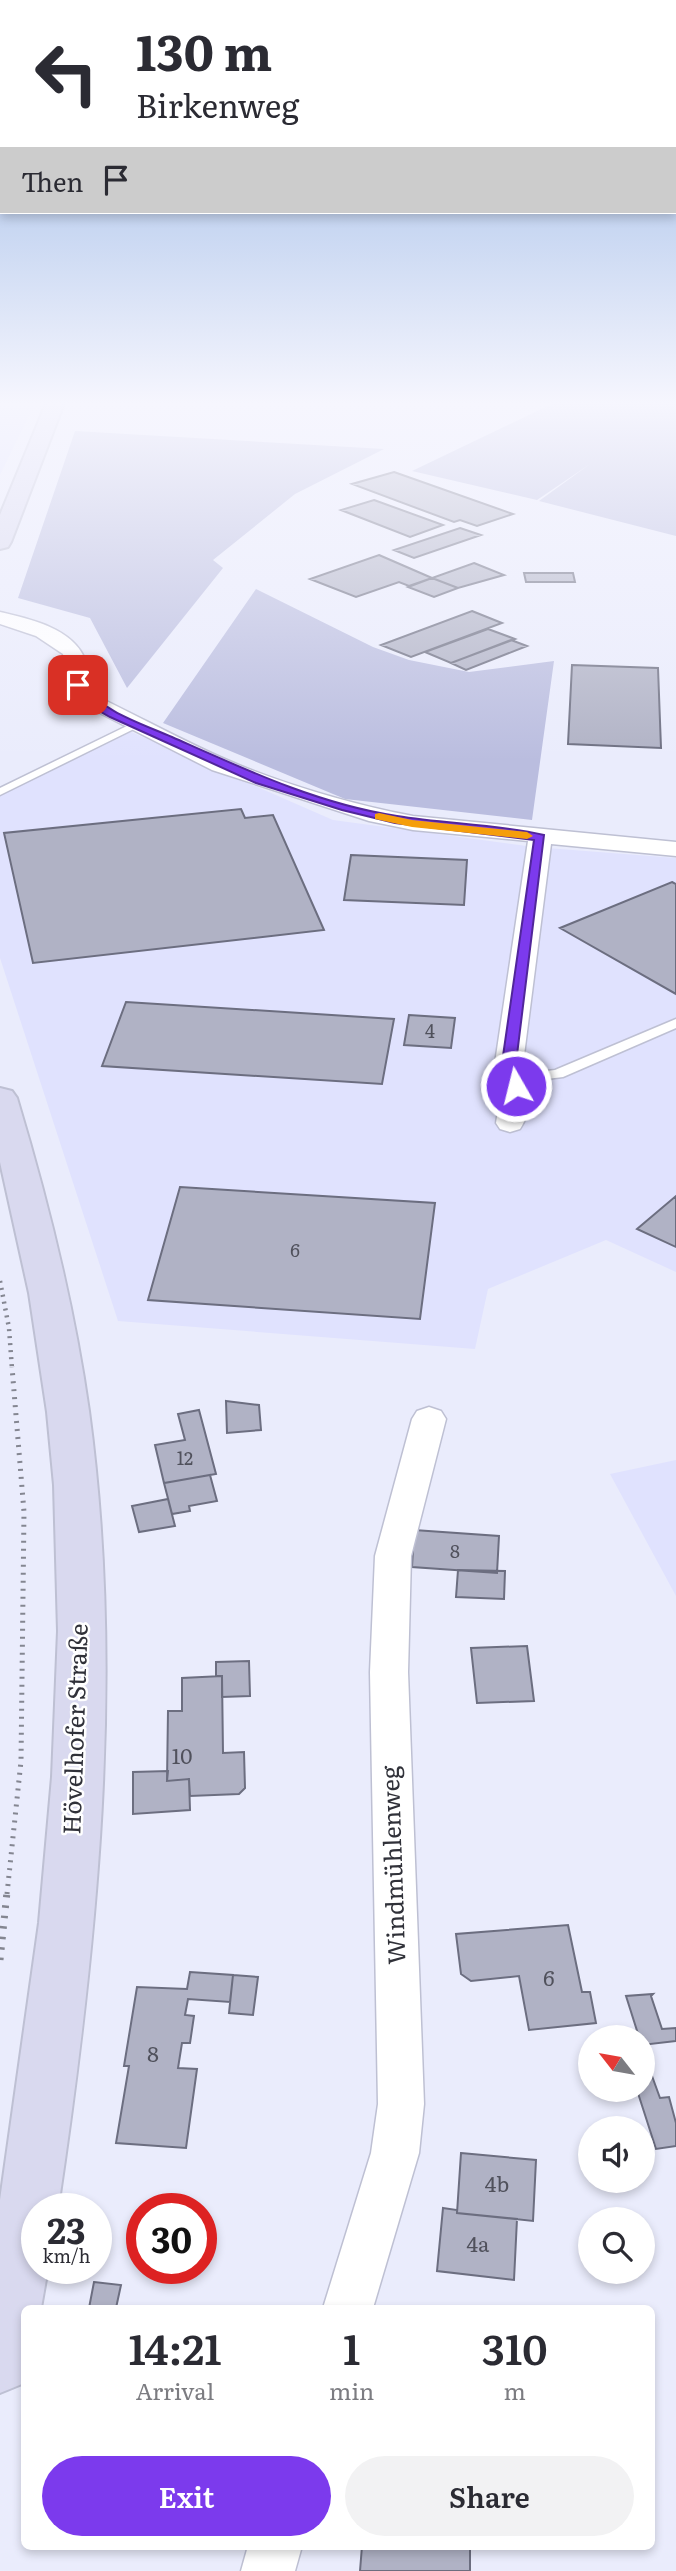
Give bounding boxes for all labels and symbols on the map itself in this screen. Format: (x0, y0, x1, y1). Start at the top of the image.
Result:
pin (48, 655, 108, 715)
house number: 4 (425, 1017, 435, 1044)
position arrow (479, 1049, 553, 1123)
house number: 6 (290, 1236, 300, 1263)
house number: 12 (177, 1444, 193, 1471)
house number: 8 (450, 1537, 460, 1564)
street label: Hövelhofer Straße (52, 1623, 95, 1835)
house number: 10 (172, 1739, 192, 1770)
street label: Windmühlenweg (371, 1764, 412, 1965)
house number: 6 (543, 1961, 555, 1992)
north arrow (578, 2025, 654, 2102)
house number: 8 (147, 2037, 159, 2068)
house number: 4b (485, 2167, 509, 2198)
speed limit sign: 30 (126, 2193, 217, 2284)
house number: 4a (467, 2227, 490, 2258)

